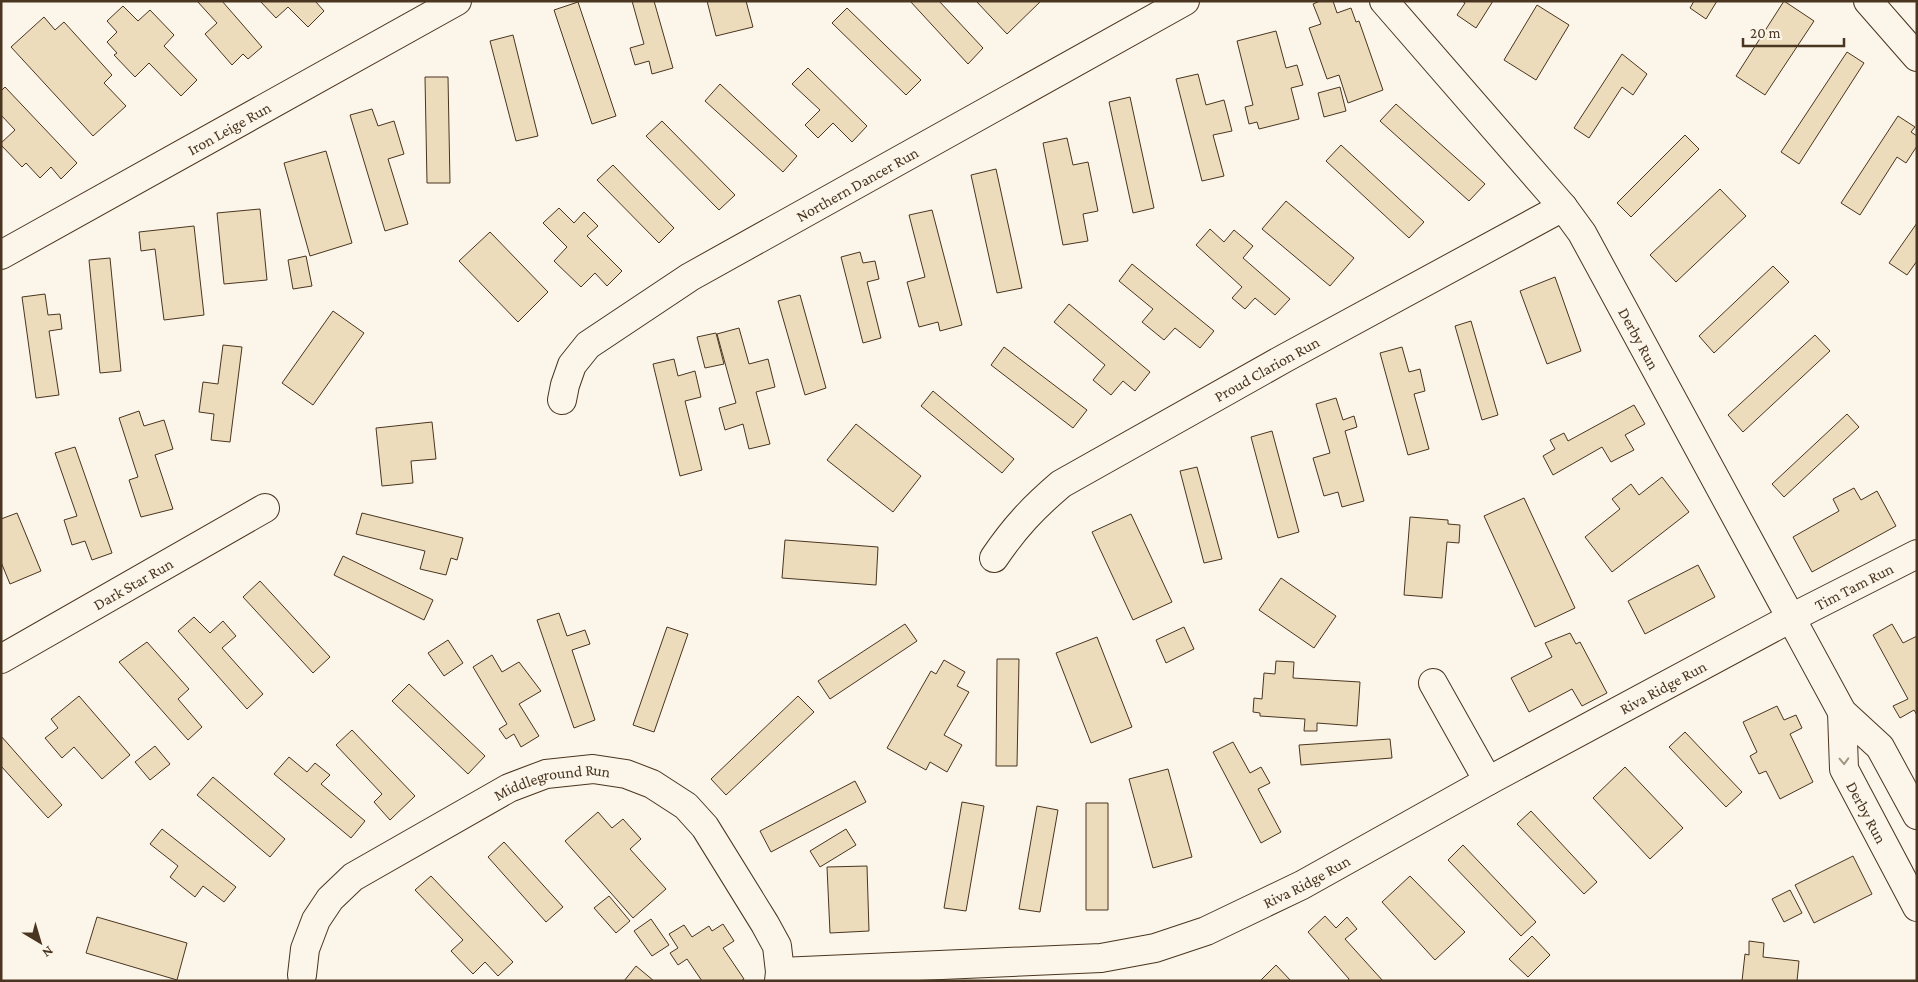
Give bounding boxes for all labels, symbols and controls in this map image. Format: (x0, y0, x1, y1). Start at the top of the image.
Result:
scale bar (1743, 15, 1844, 47)
text: 20 m (1750, 25, 1781, 41)
street label: Iron Leige Run (185, 98, 274, 158)
street label: Northern Dancer Run (793, 143, 922, 225)
street label: Derby Run (1615, 305, 1663, 373)
street label: Proud Clarion Run (1211, 333, 1323, 405)
street label: Dark Star Run (90, 554, 176, 613)
street label: Tim Tam Run (1812, 559, 1897, 614)
street label: Riva Ridge Run (1617, 657, 1710, 718)
one-way arrow (1838, 757, 1849, 765)
street label: Middleground Run (491, 761, 612, 804)
street label: Derby Run (1843, 779, 1890, 847)
street label: Riva Ridge Run (1260, 852, 1353, 911)
north arrow (15, 917, 65, 967)
text: N (39, 943, 57, 962)

